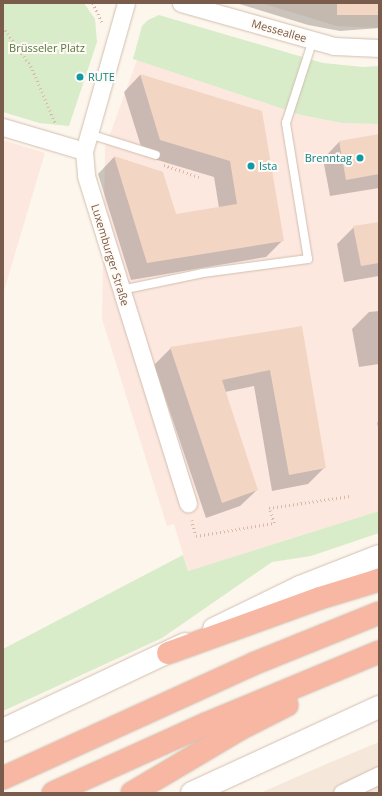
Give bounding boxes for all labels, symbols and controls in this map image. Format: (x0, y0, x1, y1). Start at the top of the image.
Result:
street label: Messeallee (250, 17, 308, 45)
park label: Brüsseler Platz (9, 41, 85, 55)
place label: RUTE (88, 70, 115, 84)
marker: RUTE (75, 72, 85, 82)
place label: Brenntag (305, 151, 352, 165)
marker: Brenntag (355, 153, 365, 163)
place label: Ista (259, 159, 277, 173)
marker: Ista (246, 161, 256, 171)
street label: Luxemburger Straße (88, 203, 132, 307)

